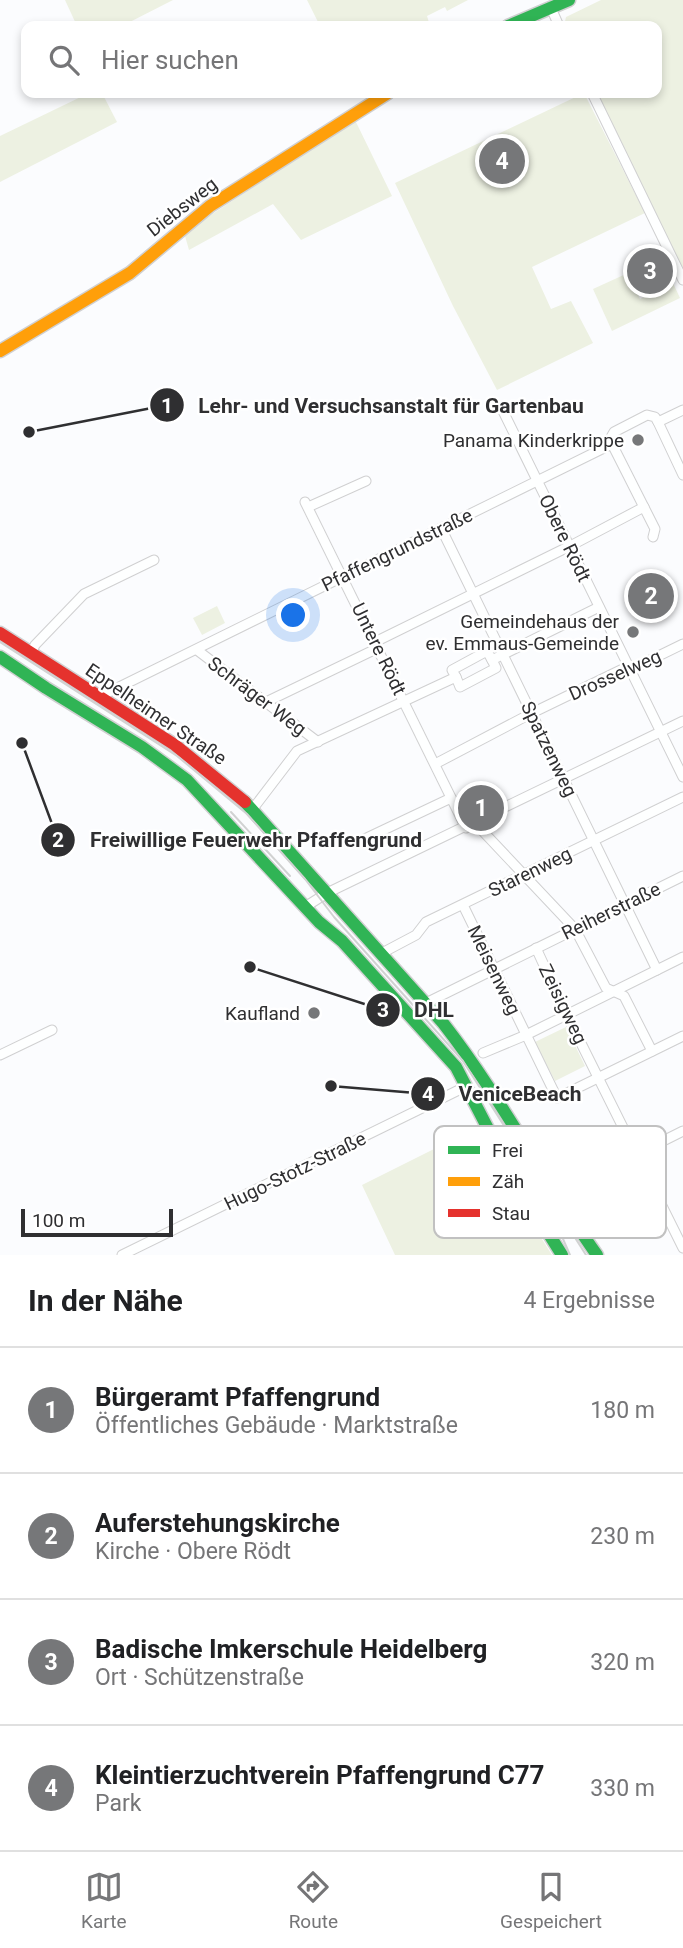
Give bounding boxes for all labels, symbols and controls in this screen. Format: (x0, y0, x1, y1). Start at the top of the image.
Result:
search box (21, 21, 662, 98)
icon: search (45, 41, 83, 79)
text: Hier suchen (101, 45, 239, 75)
pin: 4 (479, 135, 525, 187)
street label: Diebsweg (142, 172, 222, 242)
pin: 3 (627, 245, 673, 297)
callout: Lehr- und Versuchsanstalt für Gartenbau (149, 384, 598, 426)
text: 1 (161, 394, 173, 418)
text: Lehr- und Versuchsanstalt für Gartenbau (198, 394, 584, 418)
place label: Panama Kinderkrippe (443, 429, 624, 452)
marker: Panama Kinderkrippe (630, 432, 646, 448)
street label: Obere Rödt (534, 491, 596, 585)
street label: Pfaffengrundstraße (318, 503, 476, 597)
pin: 2 (628, 570, 674, 622)
your location (276, 598, 310, 632)
street label: Untere Rödt (347, 599, 411, 699)
place label: Gemeindehaus der ev. Emmaus-Gemeinde (425, 610, 620, 655)
marker: Gemeindehaus der ev. Emmaus-Gemeinde (625, 624, 641, 640)
street label: Drosselweg (565, 644, 665, 706)
street label: Schräger Weg (203, 652, 311, 740)
street label: Eppelheimer Straße (81, 658, 231, 770)
street label: Spatzenweg (516, 698, 582, 800)
pin: 1 (458, 782, 504, 834)
callout: Freiwillige Feuerwehr Pfaffengrund (41, 819, 436, 861)
text: 2 (52, 828, 64, 852)
text: Freiwillige Feuerwehr Pfaffengrund (90, 828, 422, 852)
street label: Starenweg (485, 842, 575, 902)
street label: Reiherstraße (558, 877, 664, 945)
street label: Meisenweg (462, 922, 526, 1018)
street label: Zeisigweg (534, 960, 592, 1048)
callout: DHL (365, 989, 468, 1031)
text: 3 (377, 998, 389, 1022)
text: DHL (414, 998, 454, 1022)
place label: Kaufland (225, 1002, 300, 1025)
marker: Kaufland (306, 1005, 322, 1021)
callout: VeniceBeach (410, 1073, 596, 1115)
text: 4 (422, 1082, 434, 1106)
text: VeniceBeach (459, 1082, 581, 1106)
legend (434, 1126, 666, 1238)
street label: Hugo-Stotz-Straße (220, 1127, 370, 1215)
text: Frei (492, 1139, 523, 1162)
text: Zäh (492, 1170, 524, 1193)
text: Stau (492, 1202, 530, 1225)
scale bar (21, 1206, 173, 1238)
text: 100 m (32, 1209, 85, 1232)
text: In der Nähe (28, 1283, 183, 1318)
text: 4 Ergebnisse (523, 1287, 655, 1314)
text: Bürgeramt Pfaffengrund (95, 1382, 380, 1412)
text: 1 (44, 1397, 58, 1424)
text: 180 m (590, 1397, 655, 1424)
text: Öffentliches Gebäude · Marktstraße (95, 1412, 458, 1439)
text: Auferstehungskirche (95, 1508, 340, 1538)
text: 2 (44, 1523, 58, 1550)
text: 230 m (590, 1523, 655, 1550)
text: Kirche · Obere Rödt (95, 1538, 291, 1565)
text: Badische Imkerschule Heidelberg (95, 1634, 487, 1664)
text: 3 (44, 1649, 58, 1676)
text: 320 m (590, 1649, 655, 1676)
text: Ort · Schützenstraße (95, 1664, 304, 1691)
text: Kleintierzuchtverein Pfaffengrund C77 (95, 1760, 544, 1790)
text: 4 (44, 1775, 58, 1802)
text: 330 m (590, 1775, 655, 1802)
text: Park (95, 1790, 141, 1817)
tab: Karte (81, 1868, 127, 1933)
tab: Route (289, 1868, 338, 1933)
tab: Gespeichert (500, 1868, 602, 1933)

